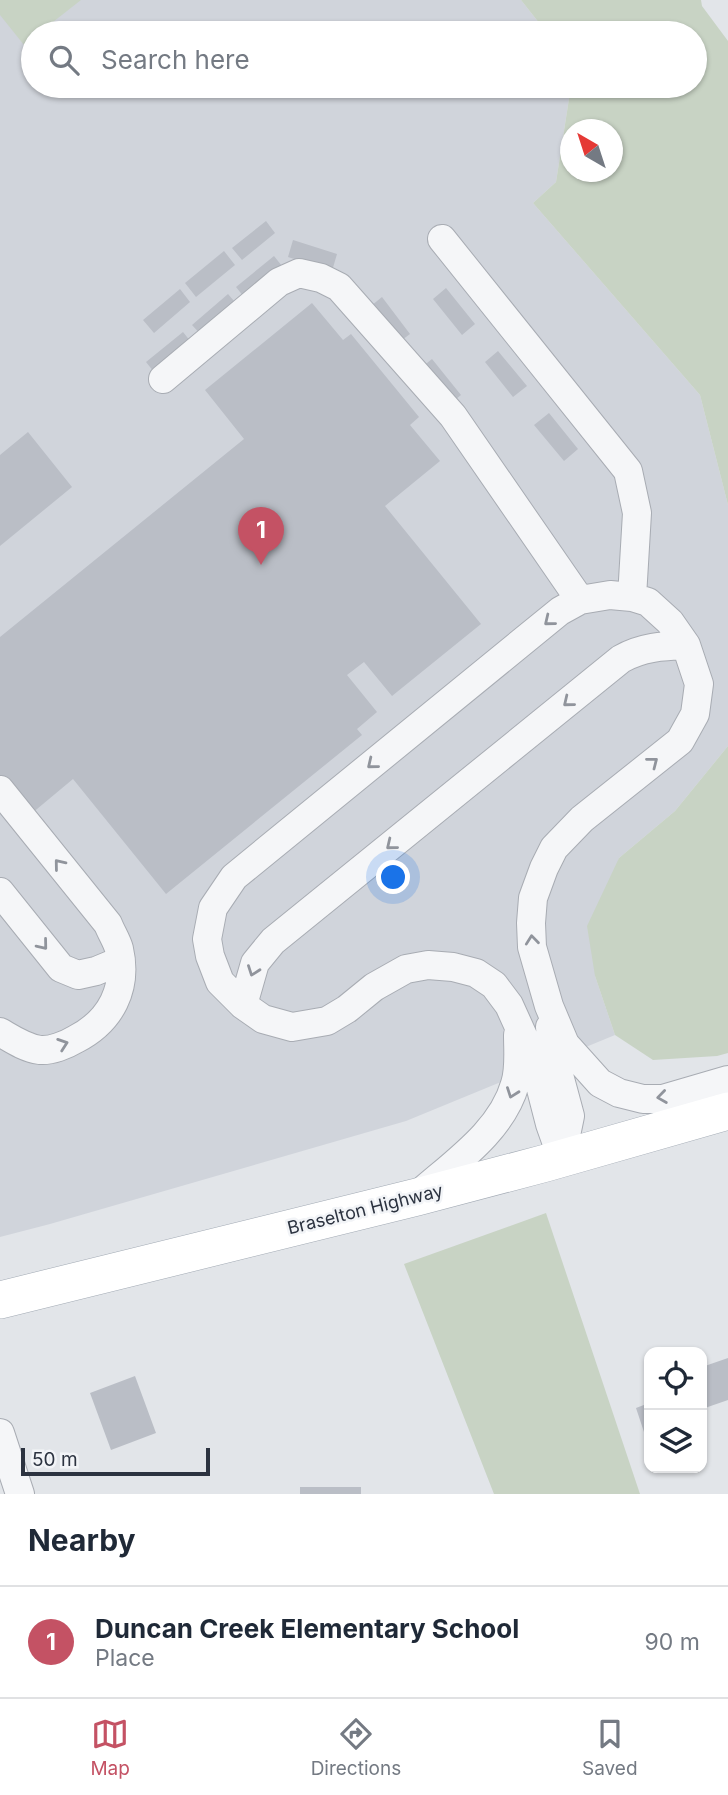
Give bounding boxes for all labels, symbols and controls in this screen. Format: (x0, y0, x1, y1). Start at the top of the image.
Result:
search box (21, 21, 707, 98)
icon: search (45, 41, 83, 79)
text: Search here (101, 44, 250, 75)
north arrow (560, 119, 623, 182)
pin: 1 (238, 507, 284, 565)
one-way arrow (544, 612, 556, 625)
one-way arrow (564, 694, 577, 706)
one-way arrow (368, 756, 381, 768)
one-way arrow (645, 758, 657, 771)
one-way arrow (387, 837, 400, 849)
one-way arrow (55, 859, 68, 871)
your location (376, 860, 410, 894)
one-way arrow (525, 934, 540, 946)
one-way arrow (34, 938, 47, 950)
one-way arrow (248, 964, 262, 976)
one-way arrow (57, 1038, 69, 1052)
one-way arrow (506, 1086, 520, 1098)
one-way arrow (656, 1090, 668, 1105)
street label: Braselton Highway (285, 1180, 445, 1238)
map controls (644, 1347, 707, 1473)
button: locate (644, 1347, 707, 1410)
button: layers (644, 1410, 707, 1473)
scale bar (21, 1445, 210, 1477)
text: 50 m (32, 1448, 78, 1471)
text: Nearby (28, 1522, 136, 1558)
text: Duncan Creek Elementary School (95, 1613, 519, 1644)
text: 1 (46, 1628, 56, 1656)
text: 90 m (645, 1628, 700, 1656)
text: Place (95, 1644, 155, 1672)
tab: Map (90, 1715, 130, 1780)
tab: Directions (311, 1715, 401, 1780)
tab: Saved (582, 1715, 638, 1780)

